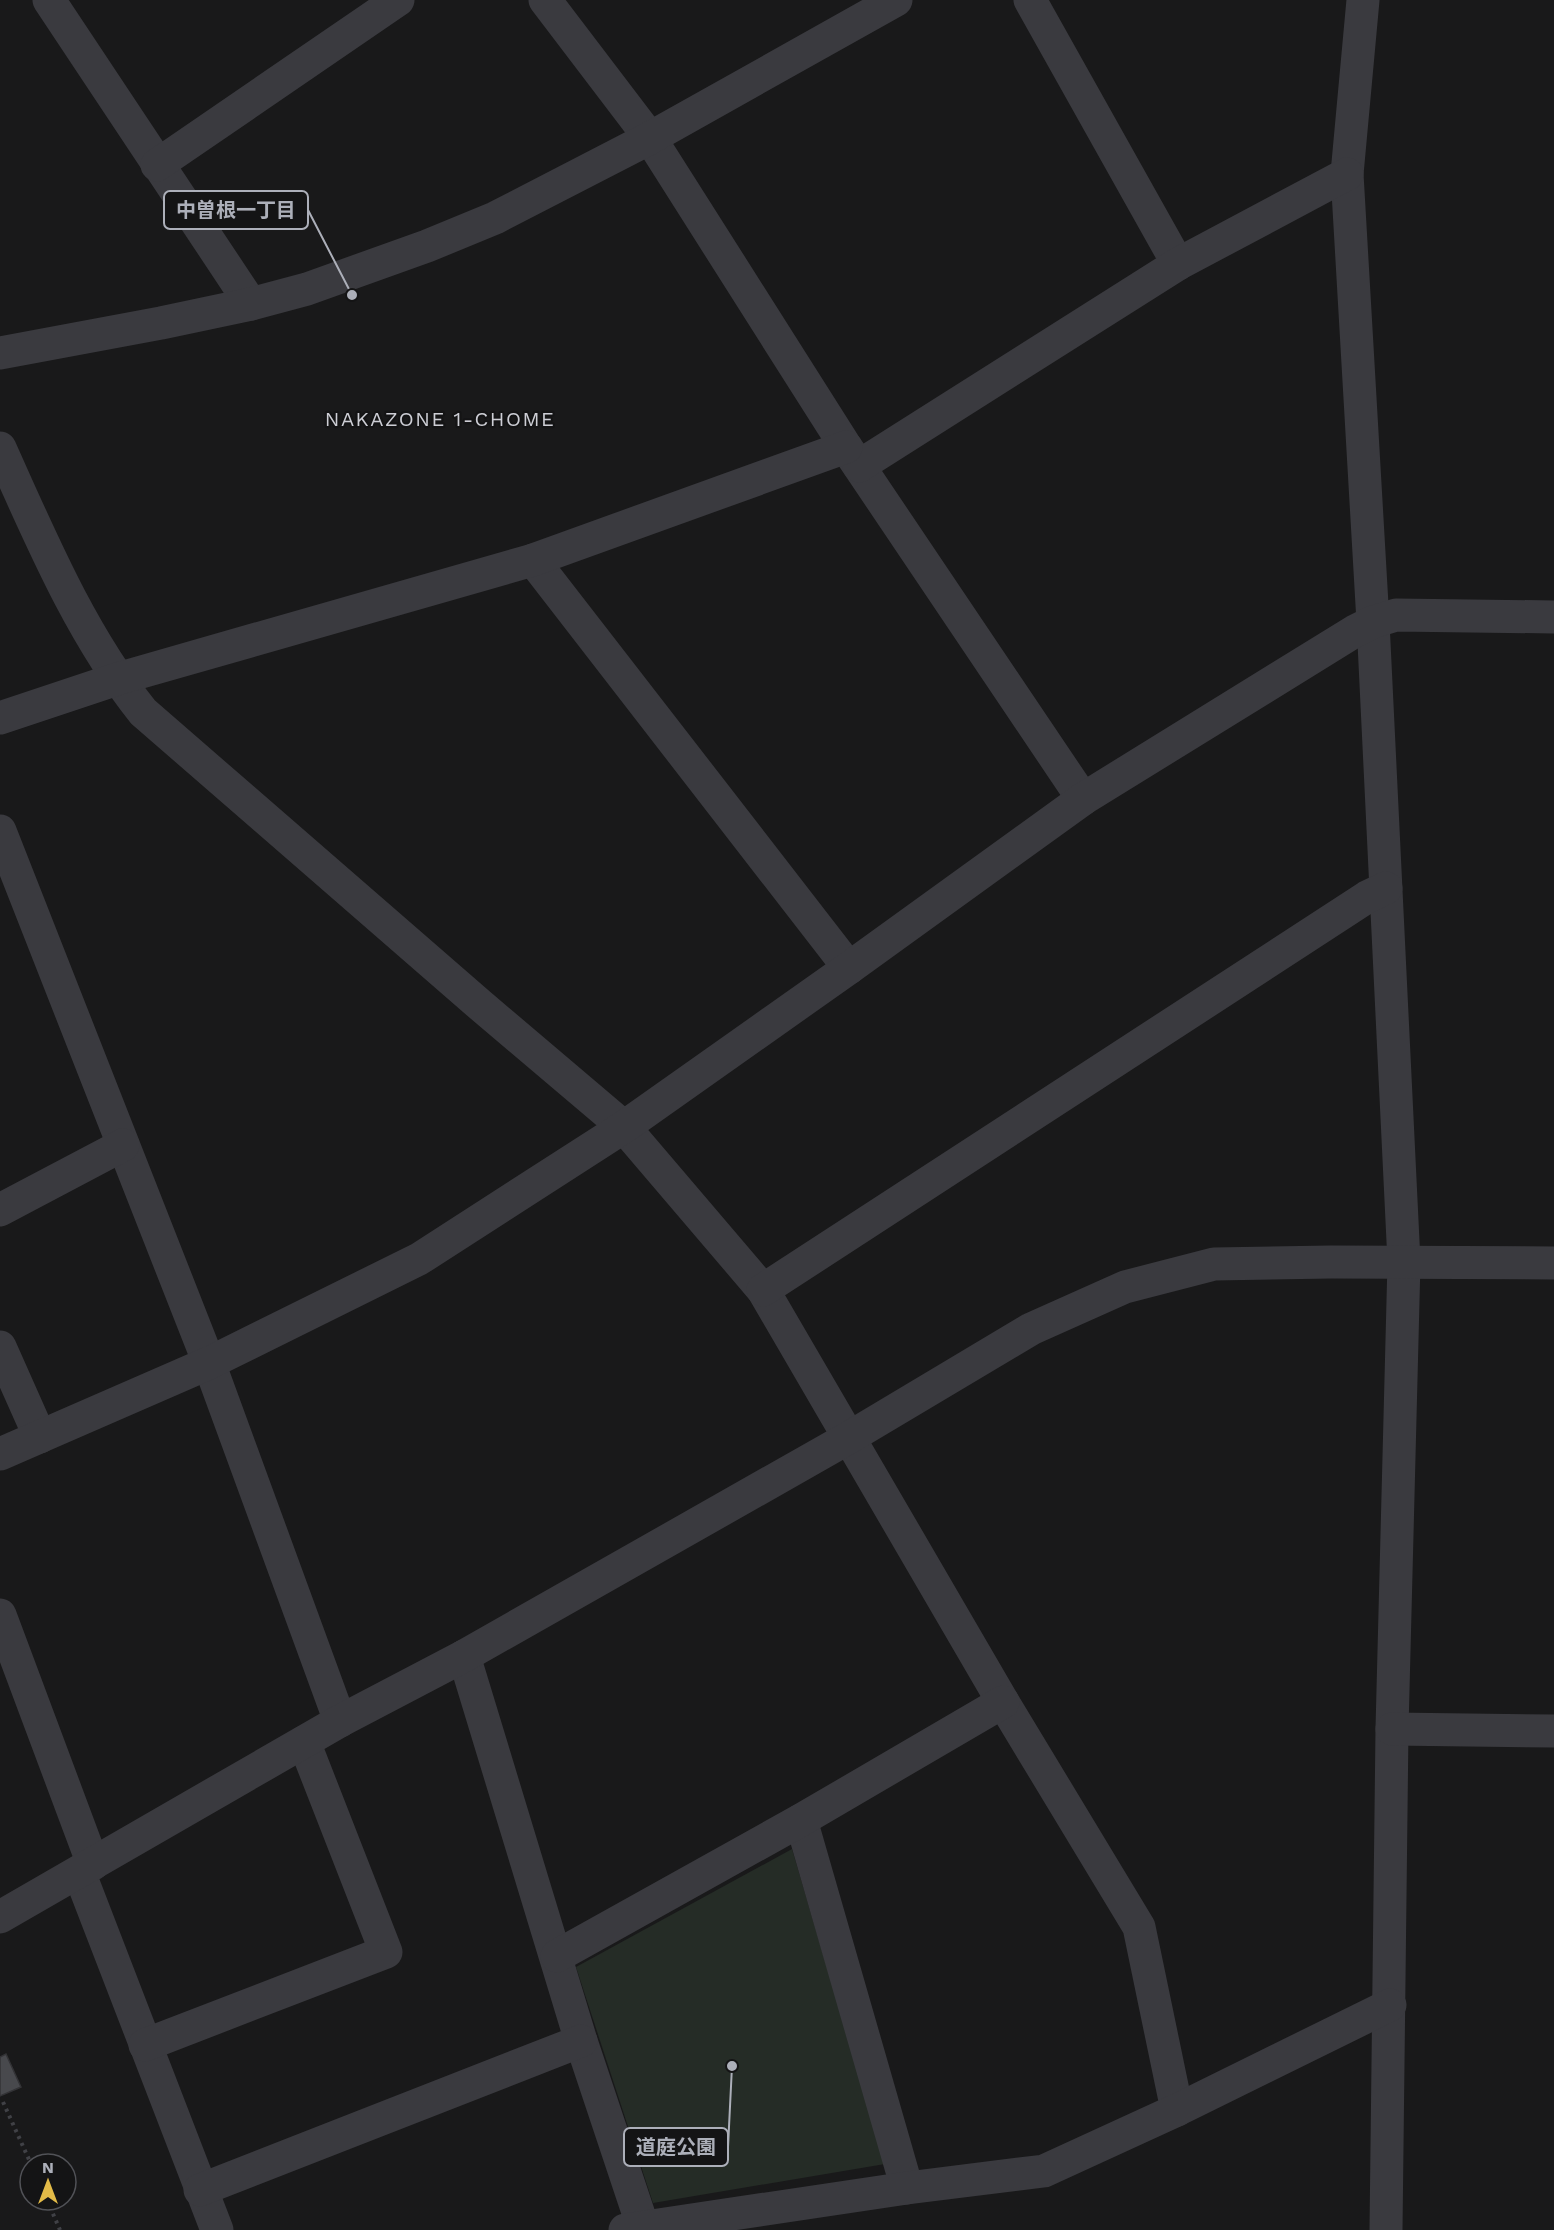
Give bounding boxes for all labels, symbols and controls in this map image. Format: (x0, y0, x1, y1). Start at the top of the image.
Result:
callout: 中曽根一丁目 (164, 191, 308, 229)
text: 中曽根一丁目 (176, 198, 296, 222)
district label: NAKAZONE 1-CHOME (325, 407, 555, 431)
callout: 道庭公園 (624, 2128, 728, 2166)
text: 道庭公園 (636, 2135, 716, 2159)
north arrow (18, 2152, 78, 2212)
text: N (42, 2158, 54, 2177)

